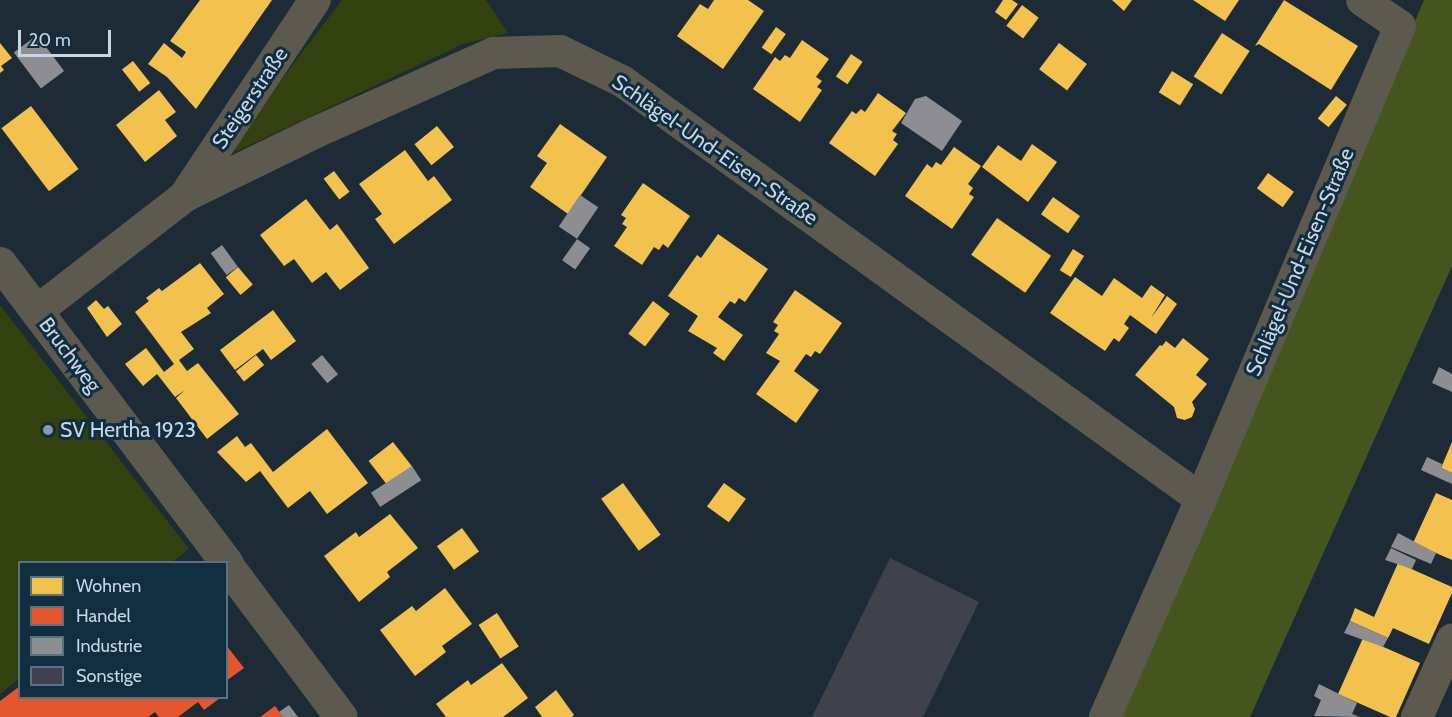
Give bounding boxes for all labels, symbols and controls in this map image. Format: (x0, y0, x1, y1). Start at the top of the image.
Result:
scale bar (21, 18, 114, 56)
text: 20 m (29, 29, 71, 51)
street label: Steigerstraße (207, 42, 293, 154)
street label: Schlägel-Und-Eisen-Straße (607, 69, 823, 231)
street label: Schlägel-Und-Eisen-Straße (1241, 144, 1359, 380)
street label: Bruchweg (34, 313, 106, 397)
place label: SV Hertha 1923 (60, 417, 196, 443)
marker: SV Hertha 1923 (41, 423, 55, 437)
legend (18, 561, 228, 699)
text: Wohnen (76, 575, 141, 597)
text: Handel (76, 605, 131, 627)
text: Industrie (76, 635, 142, 657)
text: Sonstige (76, 665, 142, 687)

